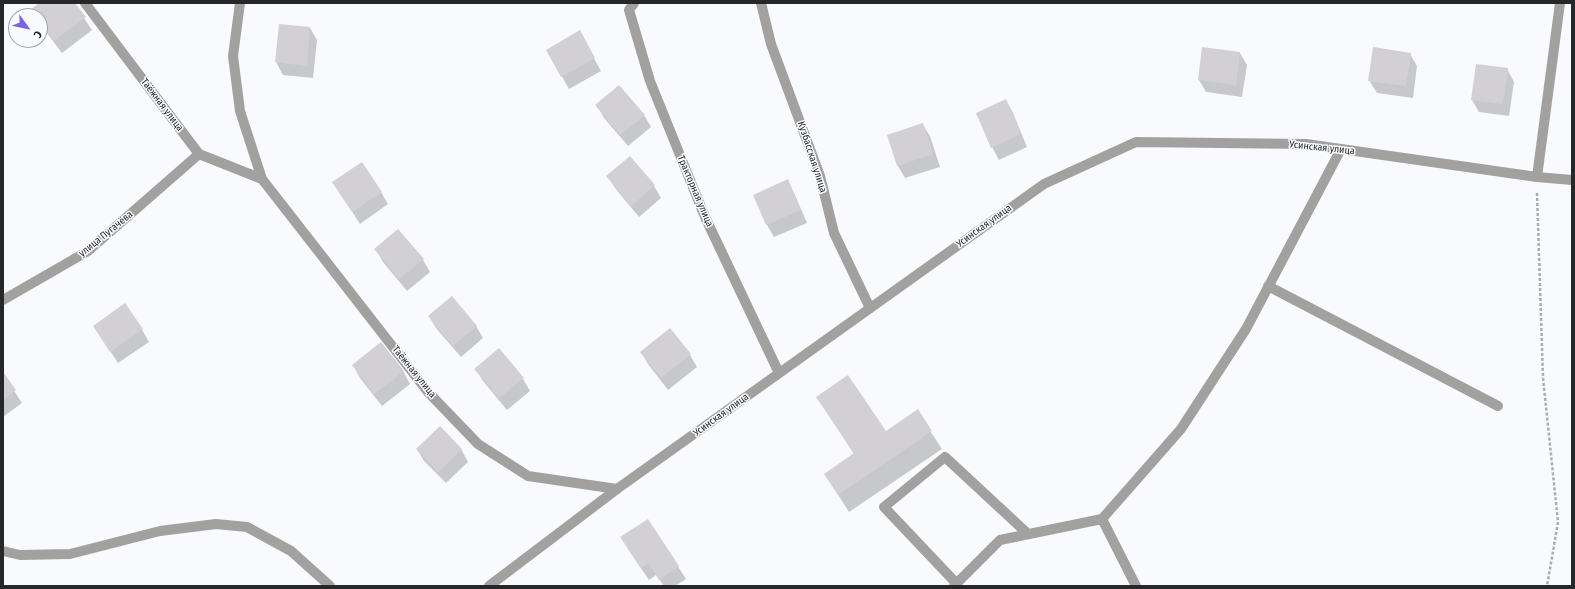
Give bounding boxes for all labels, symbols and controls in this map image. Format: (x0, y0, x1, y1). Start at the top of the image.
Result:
north arrow (8, 8, 48, 48)
text: С (31, 28, 45, 40)
street label: Таёжная улица (138, 76, 186, 134)
street label: Кузбасская улица (795, 120, 829, 194)
street label: Усинская улица (1289, 139, 1355, 157)
street label: Тракторная улица (675, 153, 715, 229)
street label: Усинская улица (954, 202, 1014, 250)
street label: улица Пугачёва (77, 209, 135, 259)
street label: Таёжная улица (390, 344, 438, 400)
street label: Усинская улица (691, 391, 751, 439)

